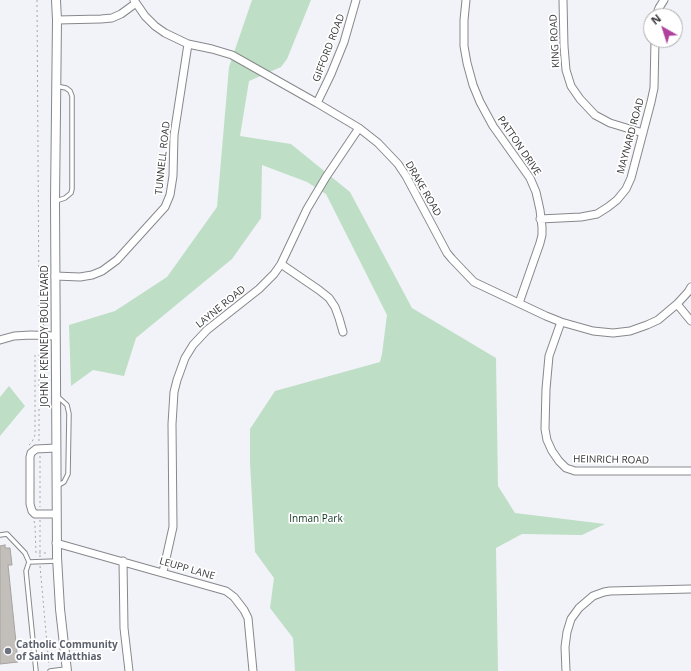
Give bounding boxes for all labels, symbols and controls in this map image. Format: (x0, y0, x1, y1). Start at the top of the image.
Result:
north arrow (643, 8, 683, 48)
text: N (648, 10, 664, 28)
street label: GIFFORD ROAD (311, 12, 347, 84)
street label: KING ROAD (548, 14, 562, 68)
street label: MAYNARD ROAD (615, 97, 647, 175)
street label: PATTON DRIVE (495, 114, 543, 178)
street label: TUNNELL ROAD (153, 121, 173, 195)
street label: DRAKE ROAD (402, 159, 444, 219)
street label: JOHN F KENNEDY BOULEVARD (39, 265, 51, 407)
street label: LAYNE ROAD (194, 283, 248, 331)
street label: HEINRICH ROAD (573, 453, 649, 467)
park label: Inman Park (289, 513, 343, 525)
street label: LEUPP LANE (158, 555, 216, 583)
place label: Catholic Community of Saint Matthias (16, 639, 118, 662)
marker: Catholic Community of Saint Matthias (3, 646, 13, 656)

